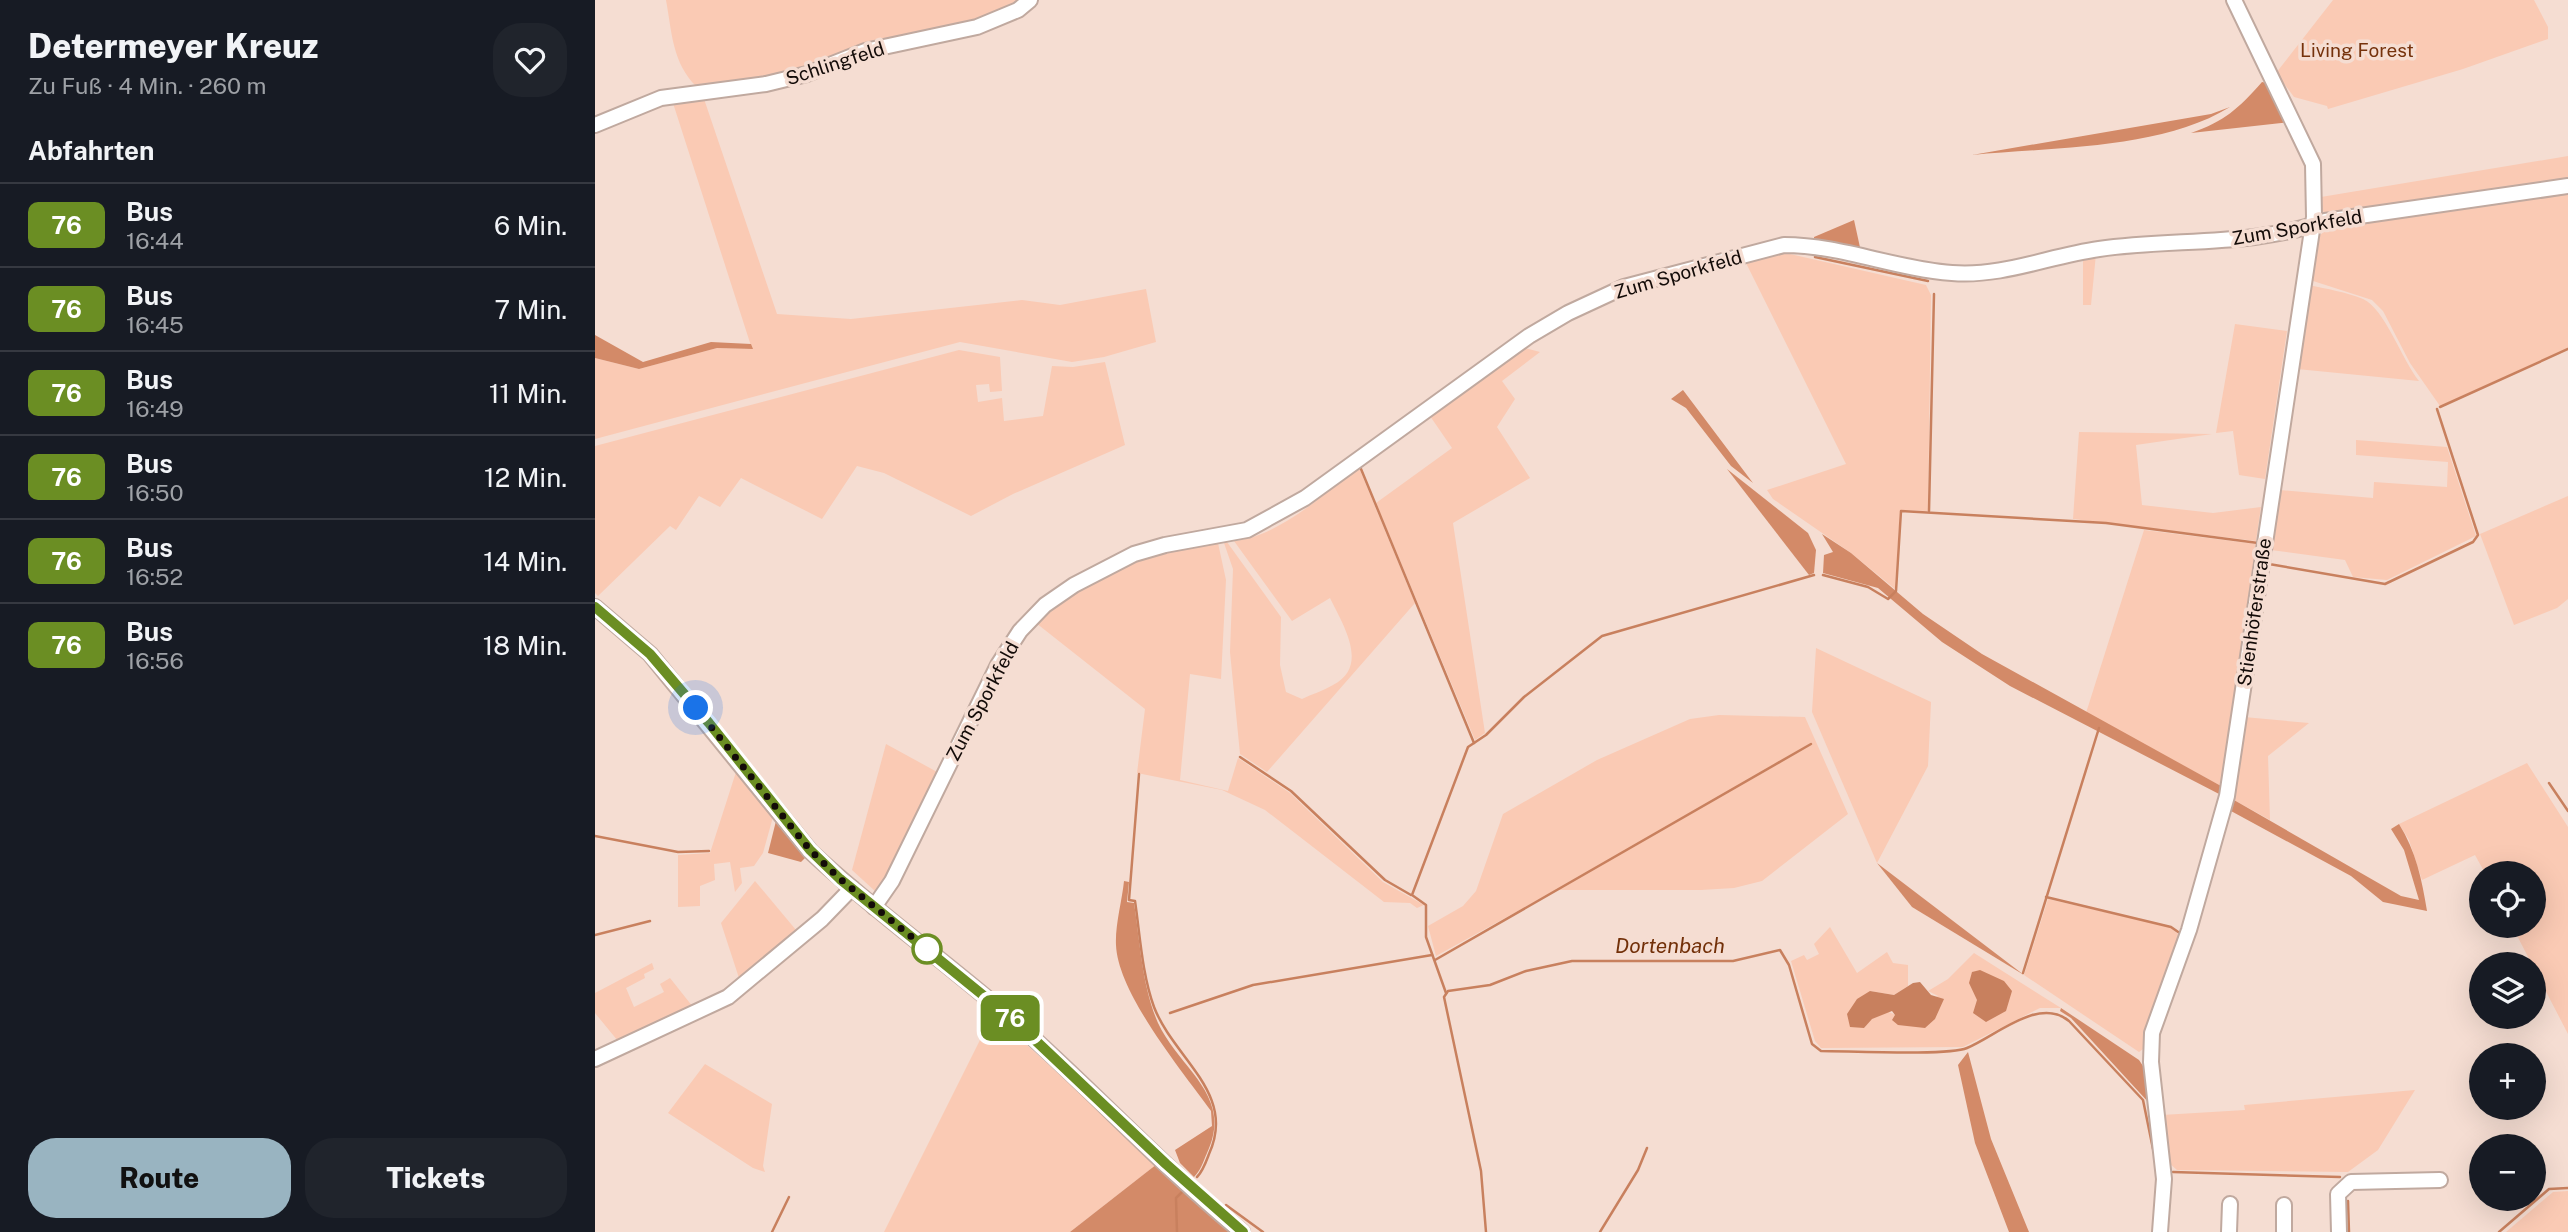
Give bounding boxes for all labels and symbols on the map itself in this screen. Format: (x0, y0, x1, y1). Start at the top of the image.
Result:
street label: Schlingfeld (783, 37, 887, 89)
park label: Living Forest (2300, 39, 2414, 61)
street label: Zum Sporkfeld (2230, 205, 2364, 249)
street label: Zum Sporkfeld (1611, 245, 1745, 303)
street label: Stienhöferstraße (2233, 537, 2275, 687)
street label: Zum Sporkfeld (941, 637, 1023, 765)
your location (678, 690, 713, 725)
water label: Dortenbach (1615, 933, 1725, 958)
unlabelled marker (912, 934, 942, 964)
line badge: 76 (979, 995, 1041, 1041)

